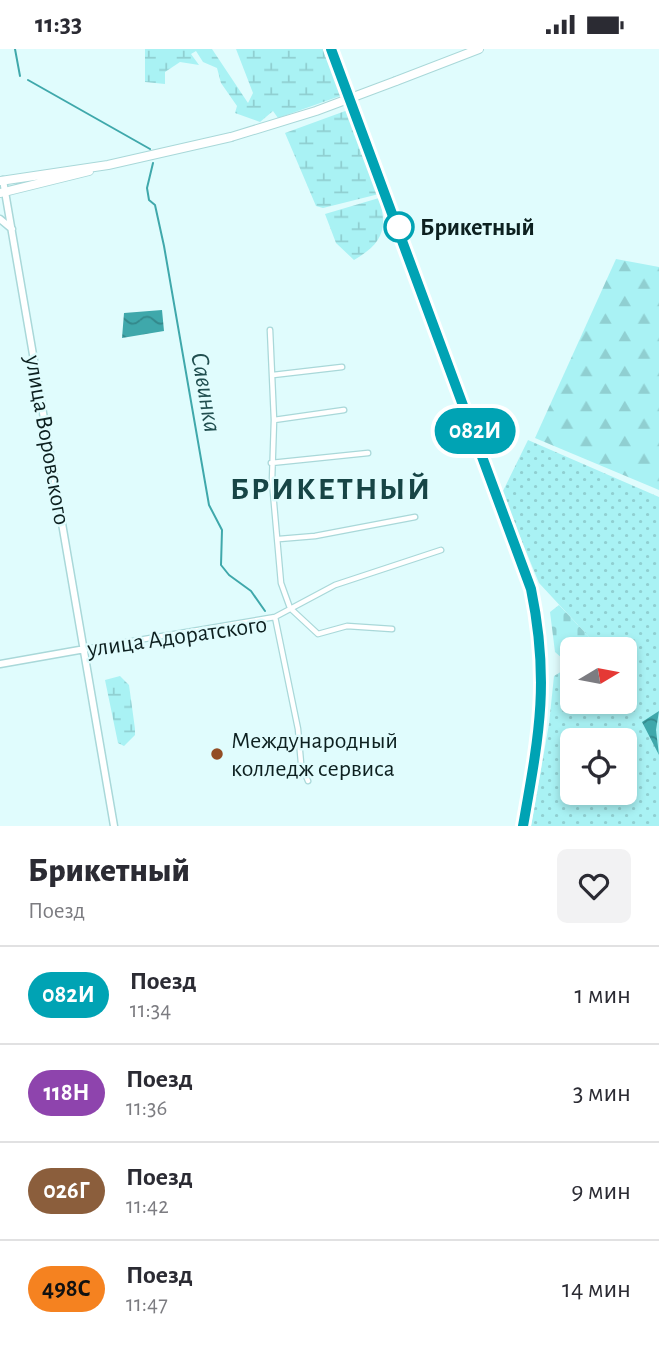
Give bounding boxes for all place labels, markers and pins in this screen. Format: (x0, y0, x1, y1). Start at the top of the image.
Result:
marker: Брикетный (384, 212, 414, 242)
place label: Брикетный (420, 216, 535, 240)
place label: Международный колледж сервиса (231, 729, 398, 781)
marker: Международный колледж сервиса (209, 746, 225, 762)

